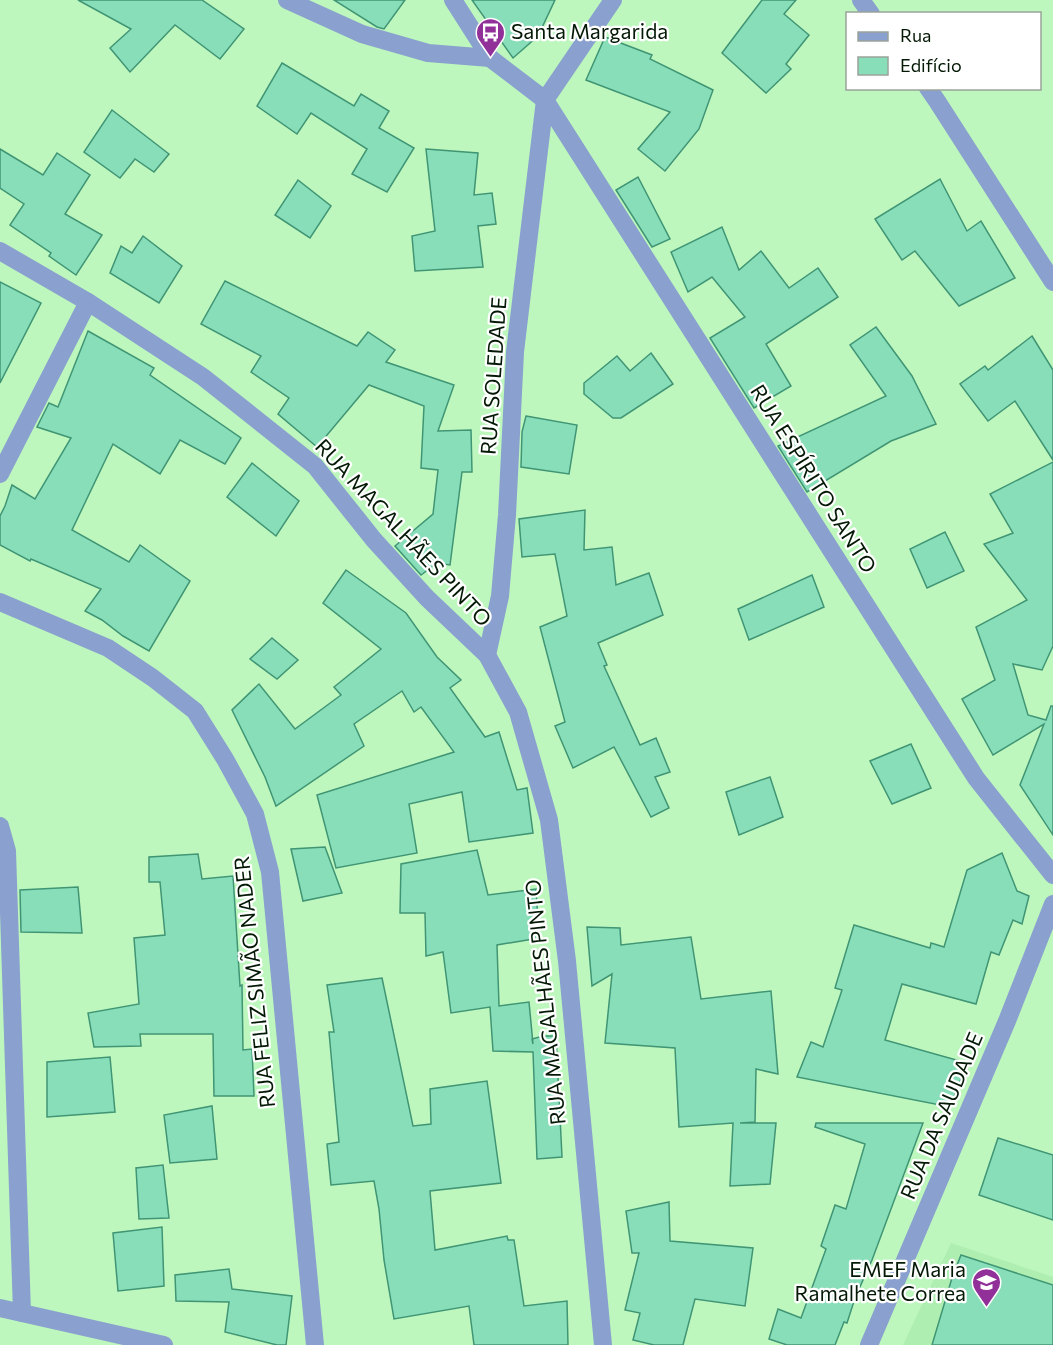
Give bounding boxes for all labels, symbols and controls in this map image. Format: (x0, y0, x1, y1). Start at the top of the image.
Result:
legend (846, 12, 1041, 90)
bus stop icon: Santa Margarida (474, 16, 506, 58)
place label: Santa Margarida (511, 18, 668, 43)
text: Rua (900, 24, 931, 46)
text: Edifício (900, 54, 962, 76)
street label: RUA SOLEDADE (475, 296, 510, 456)
street label: RUA ESPÍRITO SANTO (746, 379, 882, 577)
street label: RUA MAGALHÃES PINTO (311, 433, 497, 631)
street label: RUA FELIZ SIMÃO NADER (228, 855, 279, 1109)
street label: RUA MAGALHÃES PINTO (519, 878, 570, 1126)
street label: RUA DA SAUDADE (894, 1028, 987, 1203)
place label: EMEF Maria Ramalhete Correa (794, 1256, 966, 1305)
school or university icon: EMEF Maria Ramalhete Correa (971, 1266, 1003, 1308)

